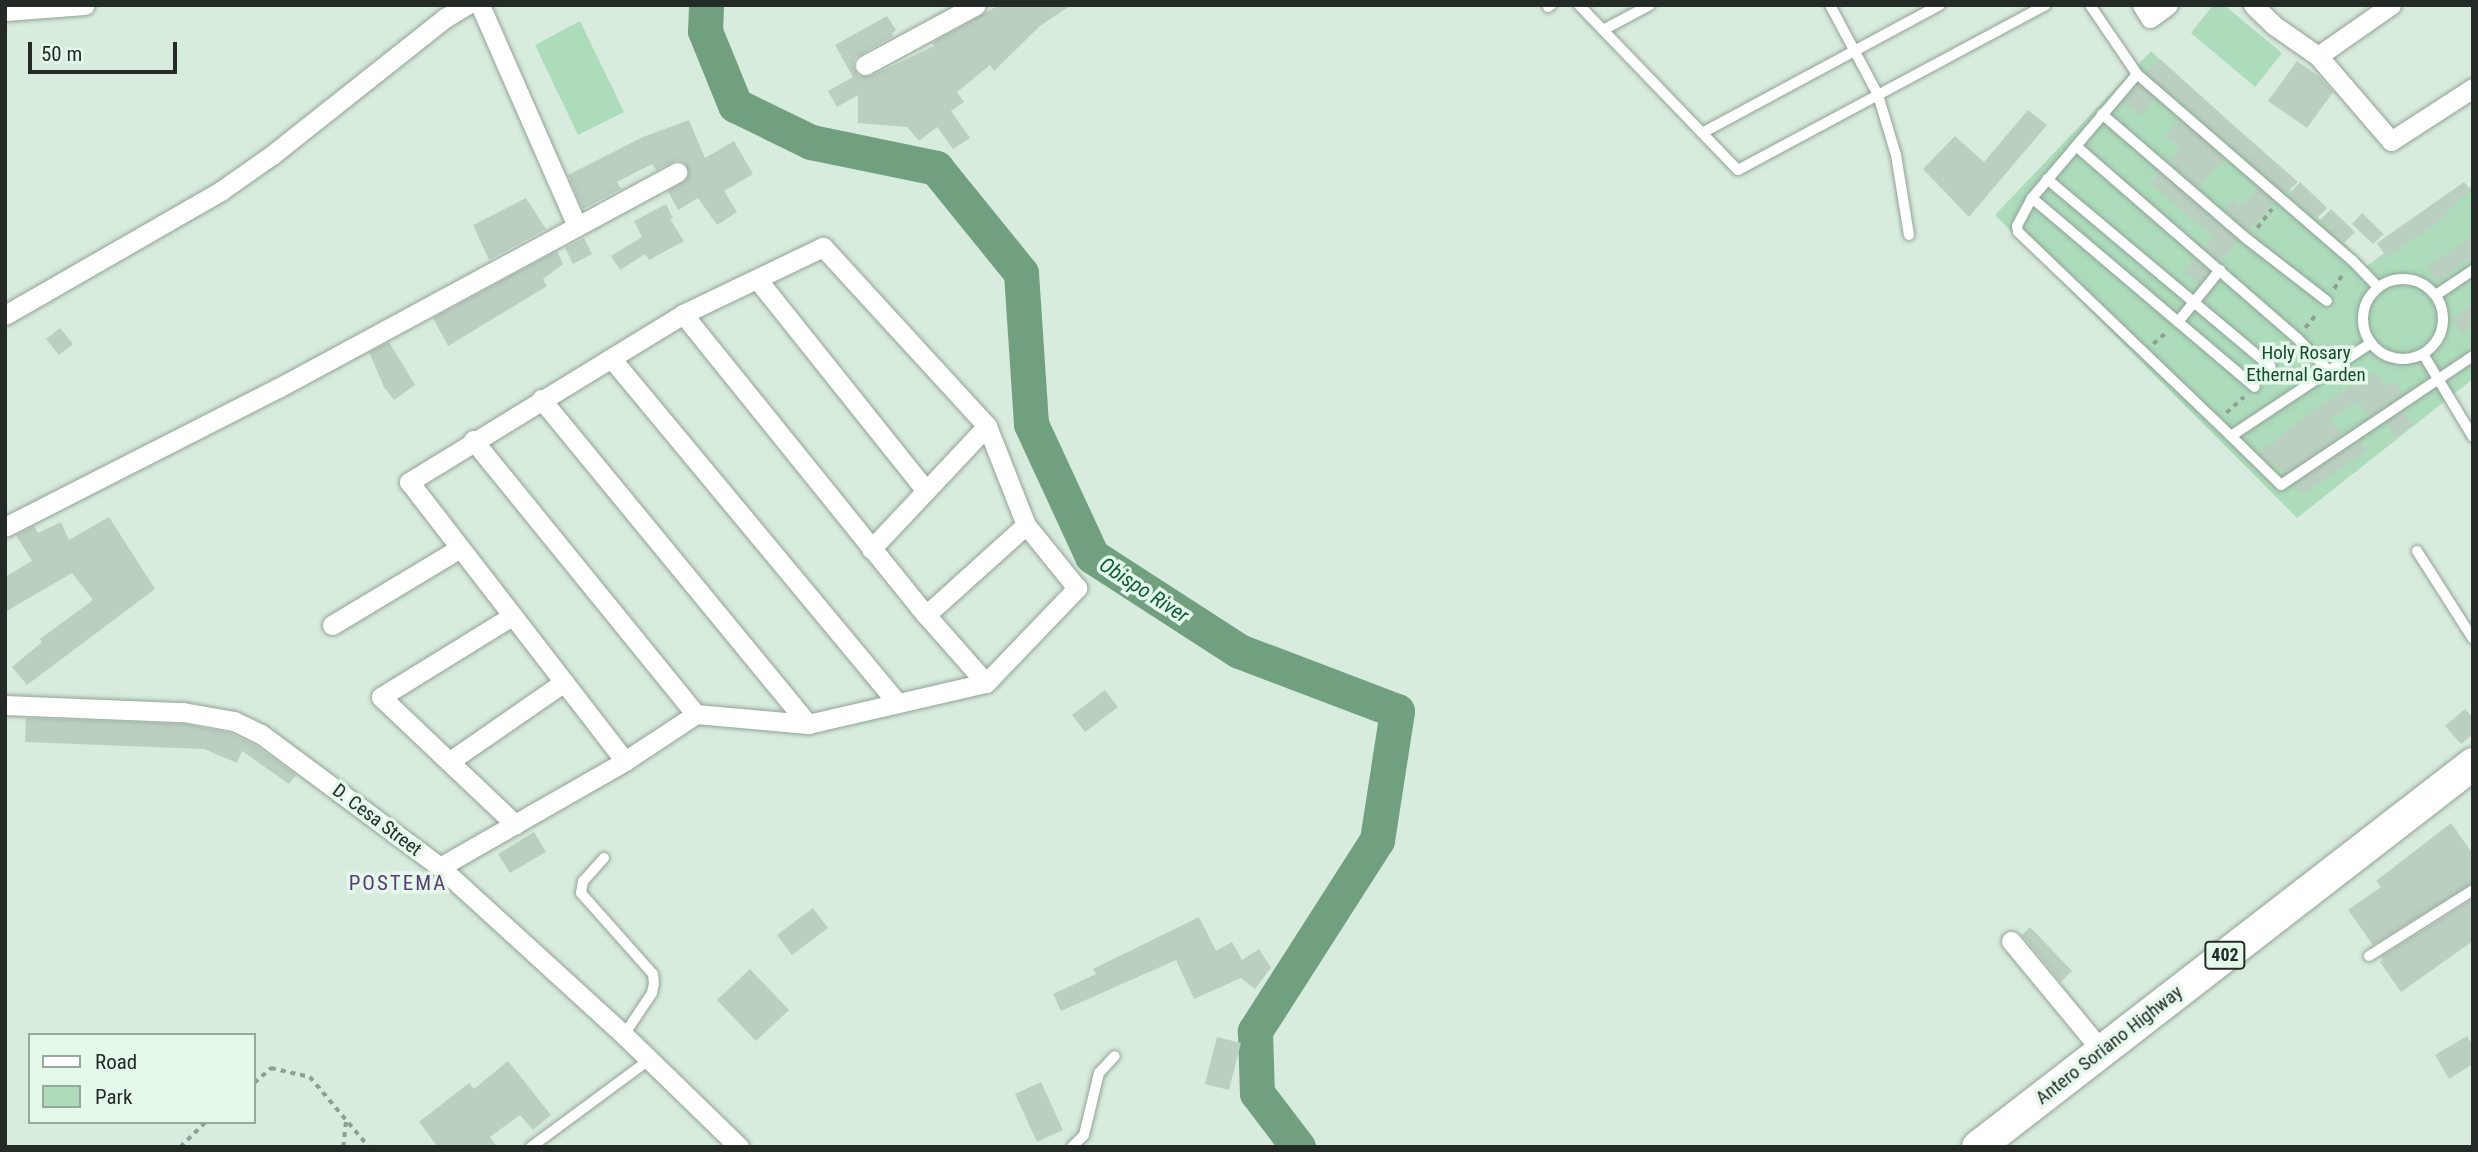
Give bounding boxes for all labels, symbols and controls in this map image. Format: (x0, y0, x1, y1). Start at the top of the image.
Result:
scale bar (32, 28, 180, 72)
text: 50 m (41, 42, 82, 66)
park label: Holy Rosary Ethernal Garden (2246, 342, 2366, 386)
water label: Obispo River (1095, 552, 1193, 628)
street label: D. Cesa Street (328, 779, 426, 861)
district label: POSTEMA (350, 870, 446, 896)
road number: 402 (2204, 940, 2246, 970)
street label: Antero Soriano Highway (2031, 981, 2187, 1109)
legend (28, 1033, 256, 1124)
text: Road (95, 1050, 137, 1074)
text: Park (95, 1085, 132, 1109)

